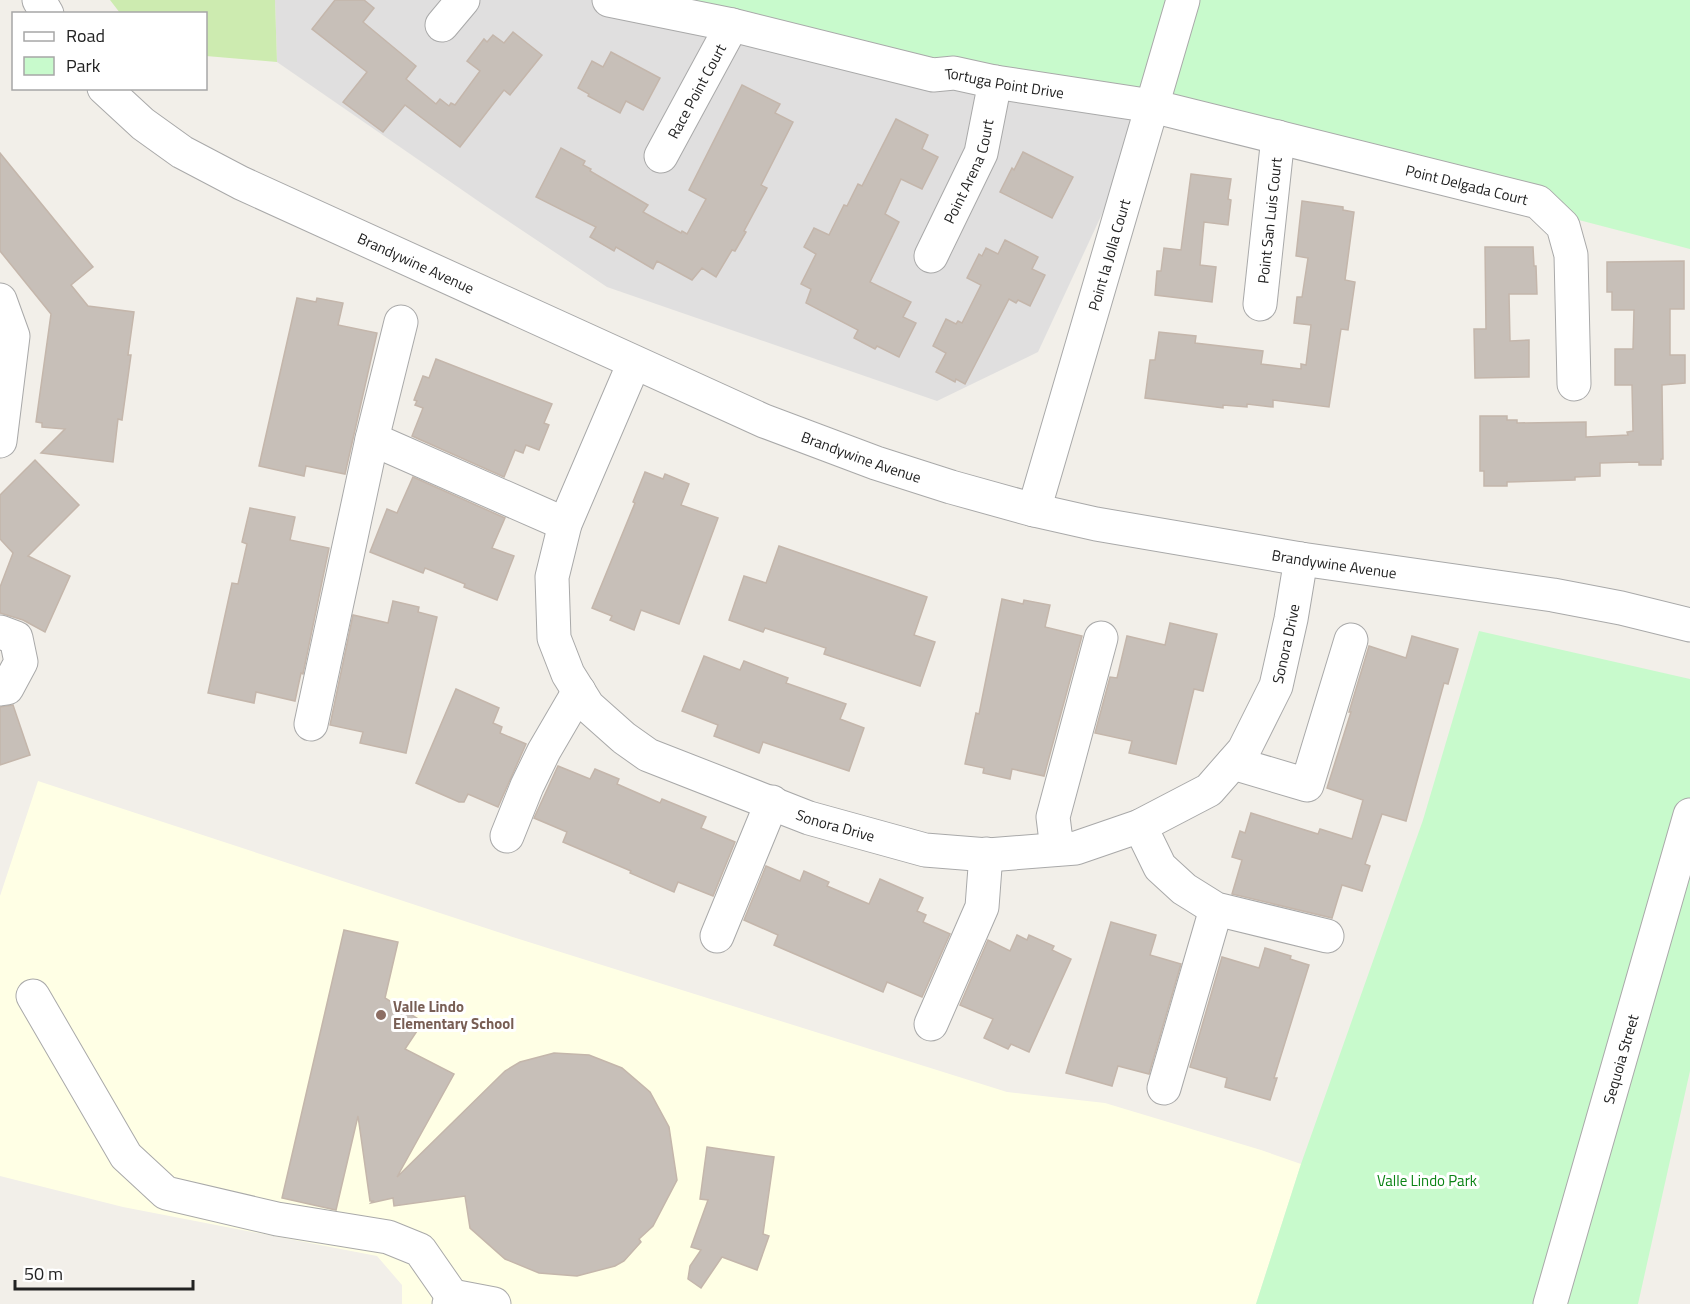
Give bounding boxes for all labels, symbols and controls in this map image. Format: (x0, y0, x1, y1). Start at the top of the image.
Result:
legend (12, 12, 207, 90)
text: Road (66, 22, 105, 49)
street label: Race Point Court (661, 39, 732, 143)
text: Park (66, 52, 101, 79)
street label: Tortuga Point Drive (944, 61, 1066, 104)
street label: Point Arena Court (937, 116, 999, 228)
street label: Point San Luis Court (1251, 156, 1287, 285)
street label: Point Delgada Court (1403, 158, 1531, 211)
street label: Point la Jolla Court (1081, 195, 1136, 313)
street label: Brandywine Avenue (354, 226, 478, 299)
street label: Brandywine Avenue (798, 425, 924, 488)
street label: Brandywine Avenue (1270, 543, 1398, 584)
street label: Sonora Drive (1265, 602, 1305, 686)
street label: Sonora Drive (793, 803, 877, 847)
place label: Valle Lindo Elementary School (393, 995, 514, 1035)
marker: Valle Lindo Elementary School (374, 1008, 388, 1022)
street label: Sequoia Street (1596, 1011, 1644, 1106)
park label: Valle Lindo Park (1377, 1169, 1477, 1192)
scale bar (15, 1253, 194, 1291)
text: 50 m (24, 1260, 63, 1287)

